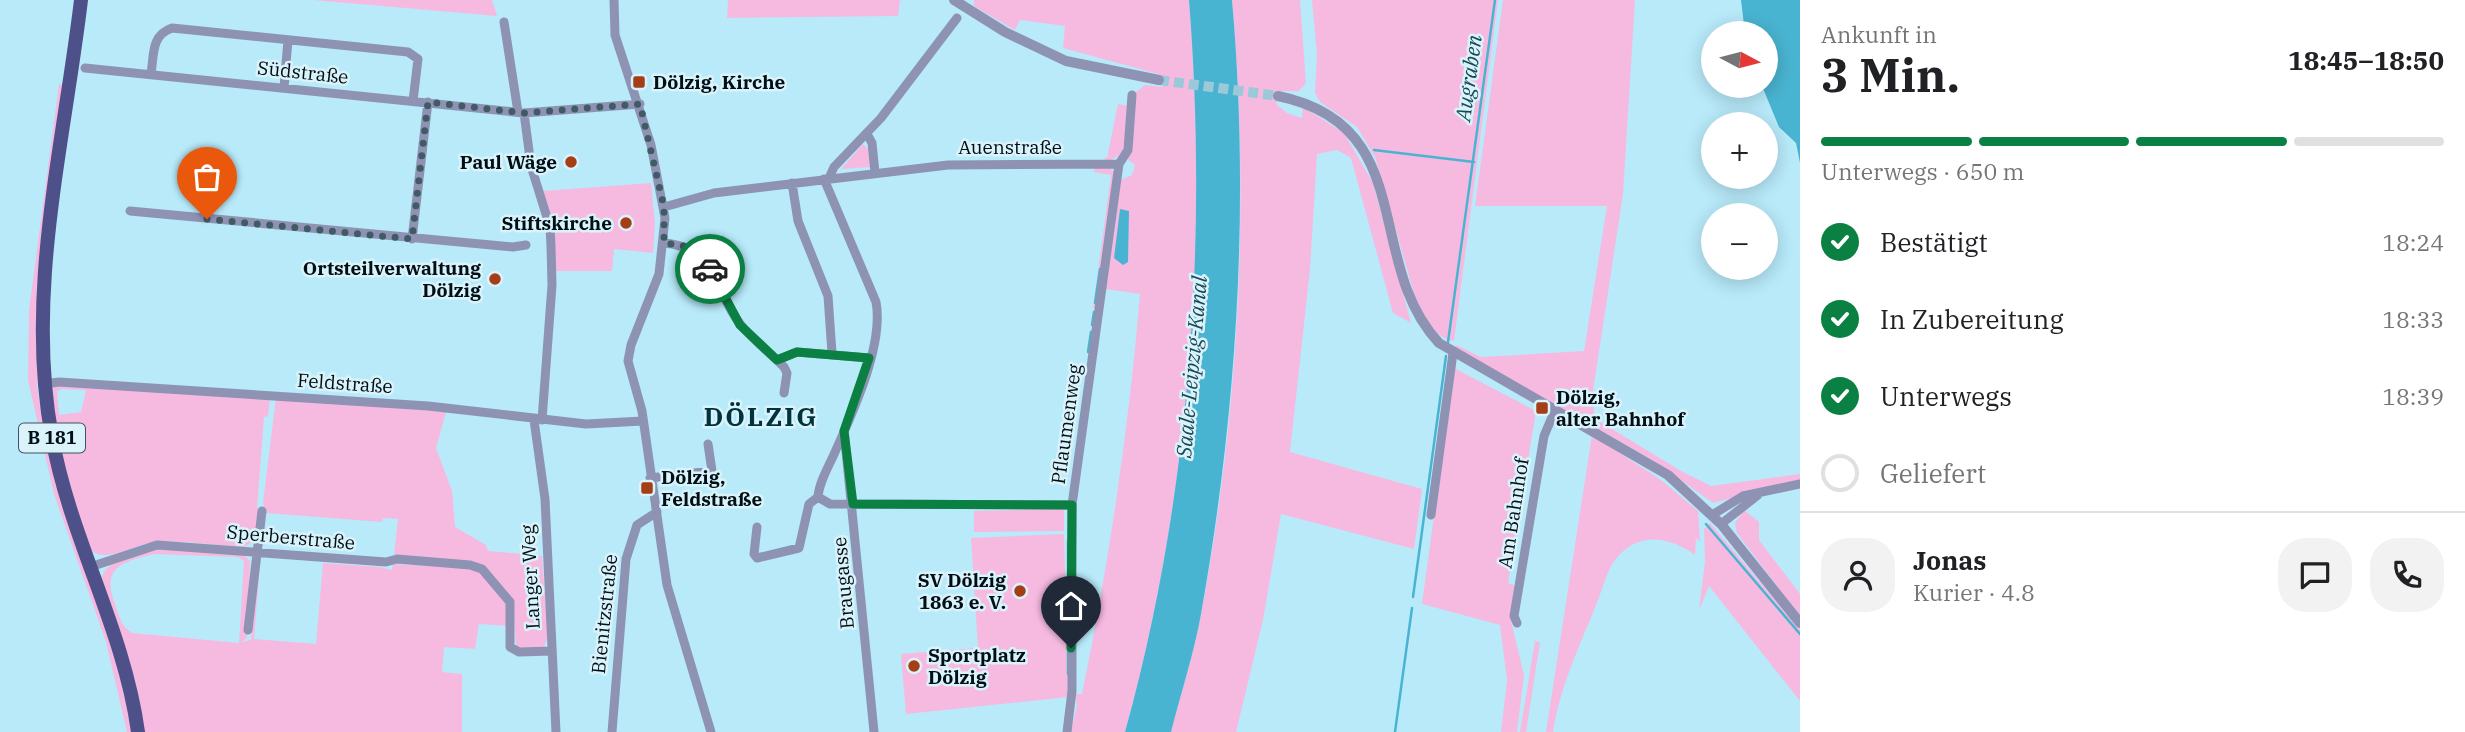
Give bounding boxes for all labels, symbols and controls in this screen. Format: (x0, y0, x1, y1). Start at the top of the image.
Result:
text: Ankunft in (1821, 19, 1937, 49)
north arrow (1701, 21, 1778, 98)
map controls (1701, 21, 1778, 280)
water label: Augraben (1448, 33, 1488, 125)
text: 18:45–18:50 (2288, 43, 2444, 77)
text: 3 Min. (1821, 45, 1960, 105)
street label: Südstraße (256, 55, 350, 89)
place label: Dölzig, Kirche (653, 70, 786, 94)
marker: Dölzig, Kirche (631, 74, 647, 90)
button: + (1701, 112, 1778, 189)
street label: Auenstraße (958, 135, 1062, 159)
pin (177, 147, 237, 219)
place label: Paul Wäge (460, 150, 557, 174)
marker: Paul Wäge (563, 154, 579, 170)
text: Unterwegs · 650 m (1821, 156, 2024, 186)
icon: bag (188, 158, 226, 196)
button: − (1701, 203, 1778, 280)
place label: Stiftskirche (502, 211, 612, 235)
marker: Stiftskirche (618, 215, 634, 231)
icon: check (1821, 223, 1859, 261)
text: Bestätigt (1880, 225, 1988, 259)
text: 18:24 (2382, 227, 2444, 257)
courier (675, 234, 745, 304)
icon: car (691, 250, 729, 288)
place label: Ortsteilverwaltung Dölzig (303, 256, 481, 302)
marker: Ortsteilverwaltung Dölzig (487, 271, 503, 287)
water label: Saale-Leipzig-Kanal (1169, 274, 1213, 460)
icon: check (1821, 300, 1859, 338)
text: In Zubereitung (1880, 302, 2064, 336)
text: 18:33 (2382, 304, 2444, 334)
street label: Pflaumenweg (1046, 362, 1086, 486)
street label: Feldstraße (296, 368, 394, 398)
icon: check (1821, 377, 1859, 415)
text: Unterwegs (1880, 379, 2012, 413)
text: 18:39 (2382, 381, 2444, 411)
place label: Dölzig, alter Bahnhof (1556, 385, 1686, 431)
district label: DÖLZIG (704, 399, 818, 433)
marker: Dölzig, alter Bahnhof (1534, 400, 1550, 416)
road number: B 181 (19, 424, 85, 452)
street label: Am Bahnhof (1492, 455, 1534, 570)
text: Geliefert (1880, 456, 1986, 490)
place label: Dölzig, Feldstraße (661, 465, 762, 511)
marker: Dölzig, Feldstraße (639, 480, 655, 496)
street label: Sperberstraße (226, 519, 356, 555)
street label: Langer Weg (515, 523, 545, 630)
street label: Braugasse (827, 536, 859, 630)
button: person (1821, 538, 1895, 612)
button: chat (2278, 538, 2352, 612)
button: phone (2370, 538, 2444, 612)
text: Jonas (1913, 543, 1987, 577)
street label: Bienitzstraße (586, 553, 622, 675)
place label: SV Dölzig 1863 e. V. (918, 568, 1006, 614)
pin (1041, 576, 1101, 648)
text: Kurier · 4.8 (1913, 577, 2035, 607)
marker: SV Dölzig 1863 e. V. (1012, 583, 1028, 599)
icon: home (1052, 587, 1090, 625)
place label: Sportplatz Dölzig (928, 643, 1026, 689)
marker: Sportplatz Dölzig (906, 658, 922, 674)

